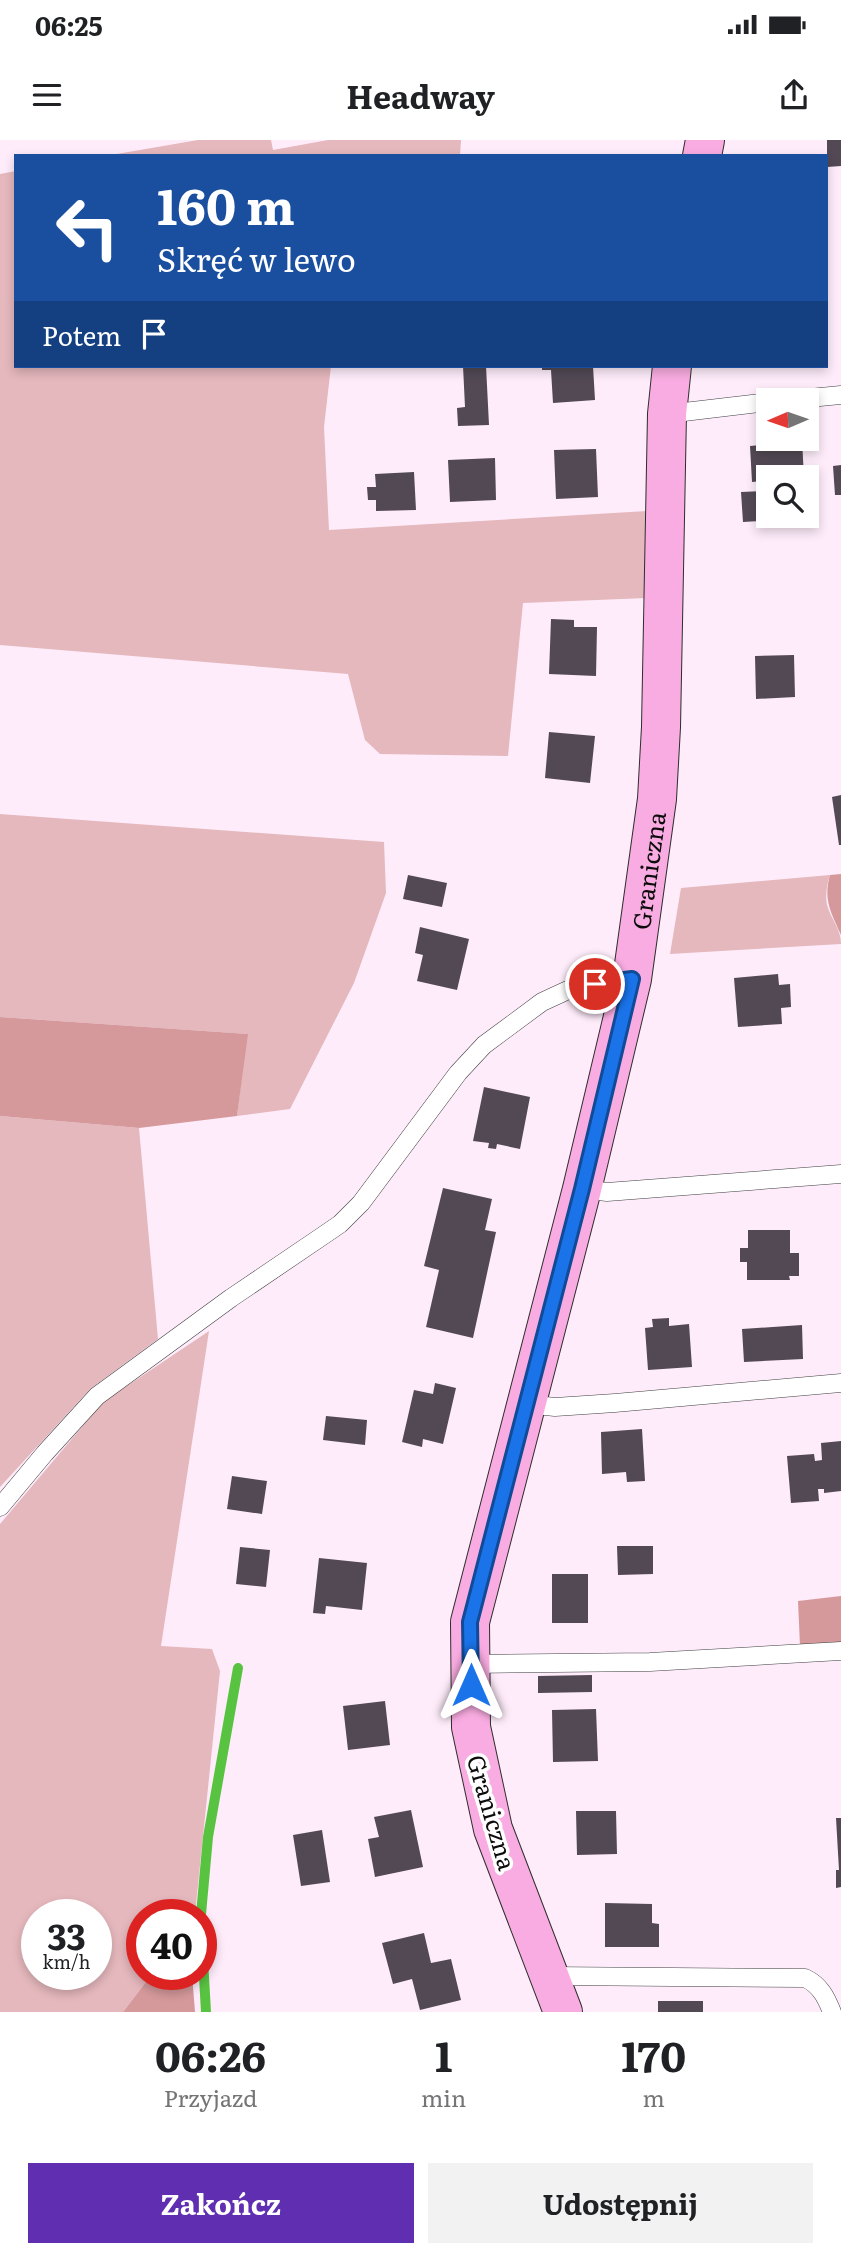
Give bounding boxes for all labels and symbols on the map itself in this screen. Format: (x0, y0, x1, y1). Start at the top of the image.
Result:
north arrow (756, 388, 819, 452)
street label: Graniczna (622, 809, 673, 932)
pin (565, 954, 625, 1014)
position arrow (434, 1648, 508, 1722)
street label: Graniczna (460, 1750, 526, 1874)
speed limit sign: 40 (126, 1899, 217, 1990)

